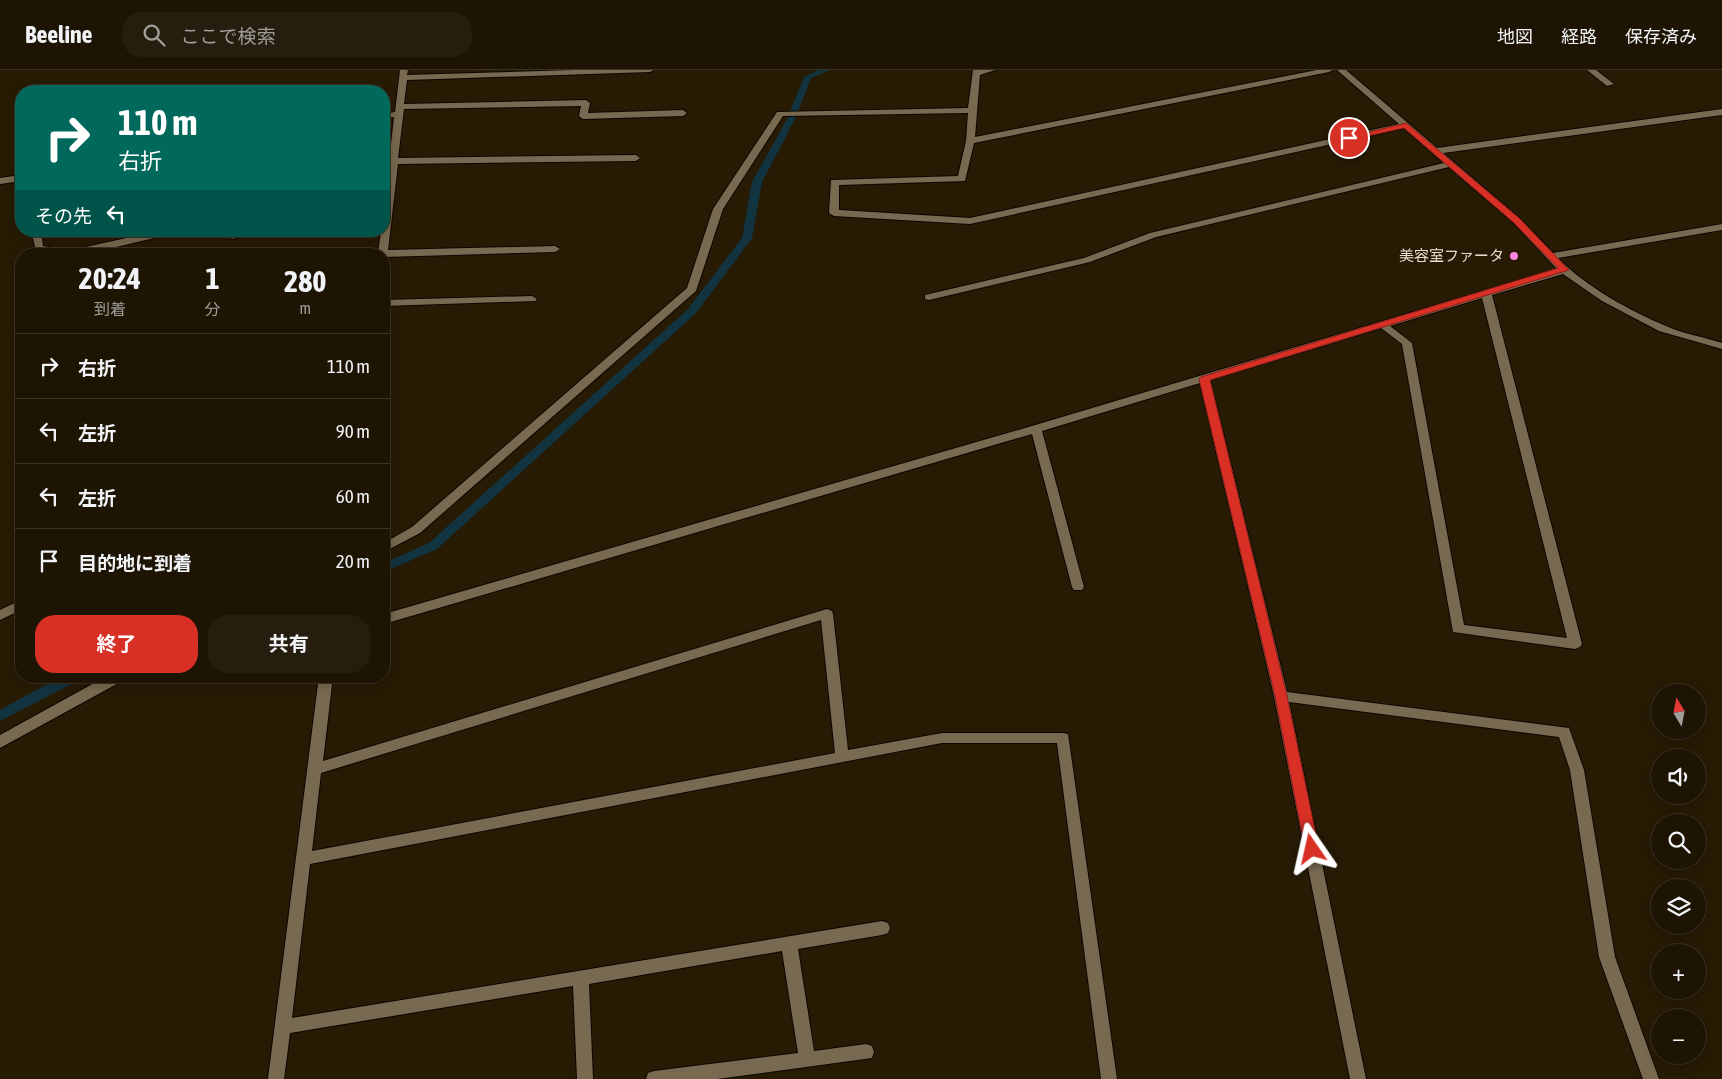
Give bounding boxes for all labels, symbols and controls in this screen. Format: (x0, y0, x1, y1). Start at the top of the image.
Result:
search box (122, 12, 472, 57)
text: Beeline (25, 21, 92, 48)
icon: search (140, 21, 168, 49)
text: ここで検索 (180, 25, 275, 47)
text: 地図 (1497, 26, 1533, 47)
text: 経路 (1561, 26, 1597, 47)
text: 保存済み (1625, 26, 1697, 47)
text: 110 m (118, 102, 197, 142)
icon: right (35, 105, 100, 170)
pin (1328, 117, 1370, 159)
icon: arrive (1335, 124, 1363, 152)
text: 右折 (118, 148, 162, 174)
icon: left (102, 200, 130, 228)
text: その先 (35, 205, 92, 227)
place label: 美容室ファータ (1399, 247, 1504, 264)
marker: 美容室ファータ (1508, 250, 1520, 262)
text: 20:24 (79, 261, 141, 295)
text: 1 (205, 261, 220, 295)
text: 280 (284, 264, 326, 298)
text: m (299, 299, 311, 317)
text: 到着 (94, 300, 126, 318)
text: 分 (205, 300, 221, 318)
icon: right (35, 352, 63, 380)
text: 110 m (327, 355, 370, 377)
text: 右折 (78, 357, 116, 379)
icon: left (35, 417, 63, 445)
text: 90 m (336, 420, 370, 442)
text: 左折 (78, 422, 116, 444)
icon: left (35, 482, 63, 510)
text: 60 m (336, 485, 370, 507)
text: 左折 (78, 487, 116, 509)
icon: arrive (35, 547, 63, 575)
text: 20 m (336, 550, 370, 572)
text: 目的地に到着 (78, 552, 192, 574)
button: 終了 (35, 615, 198, 673)
button: 共有 (208, 615, 370, 673)
north arrow (1651, 684, 1706, 739)
map controls (1651, 684, 1706, 1064)
button: sound (1651, 749, 1706, 804)
button: search (1651, 814, 1706, 869)
position arrow (1285, 822, 1337, 874)
button: layers (1651, 879, 1706, 934)
button: + (1651, 944, 1706, 999)
button: − (1651, 1009, 1706, 1064)

